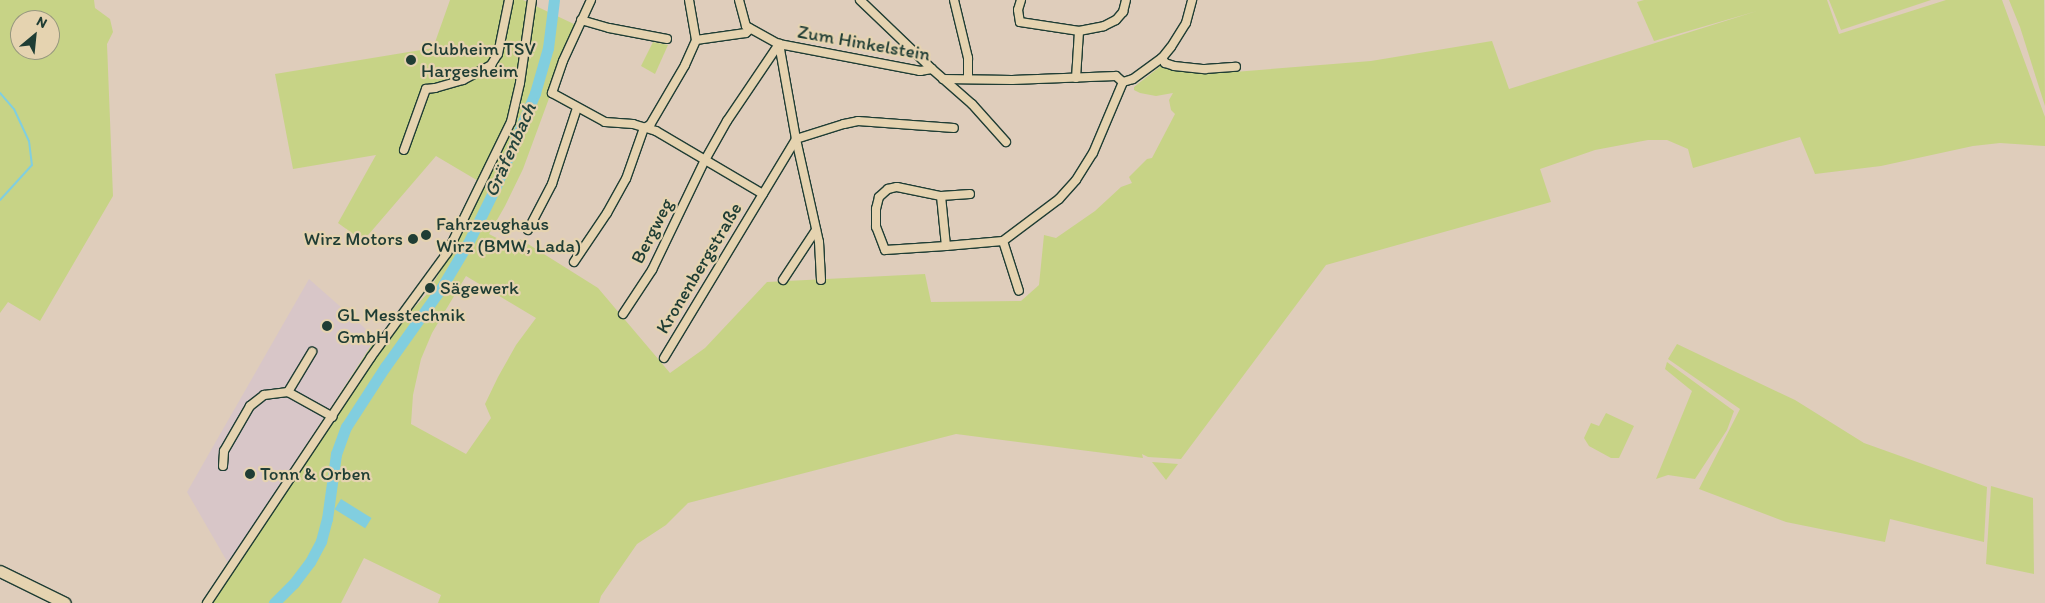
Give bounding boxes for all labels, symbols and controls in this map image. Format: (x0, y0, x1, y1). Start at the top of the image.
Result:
north arrow (10, 10, 60, 60)
text: N (34, 12, 50, 32)
street label: Zum Hinkelstein (796, 20, 932, 66)
place label: Clubheim TSV Hargesheim (421, 38, 536, 82)
marker: Clubheim TSV Hargesheim (405, 54, 417, 66)
water label: Gräfenbach (479, 99, 541, 201)
street label: Bergweg (626, 195, 678, 267)
street label: Kronenbergstraße (651, 198, 747, 338)
place label: Fahrzeughaus Wirz (BMW, Lada) (436, 213, 582, 257)
place label: Wirz Motors (304, 228, 403, 250)
marker: Fahrzeughaus Wirz (BMW, Lada) (420, 229, 432, 241)
marker: Wirz Motors (407, 233, 419, 245)
place label: Sägewerk (440, 277, 519, 299)
marker: Sägewerk (424, 282, 436, 294)
place label: GL Messtechnik GmbH (337, 304, 465, 348)
marker: GL Messtechnik GmbH (321, 320, 333, 332)
place label: Tonn & Orben (260, 463, 371, 485)
marker: Tonn & Orben (244, 468, 256, 480)

